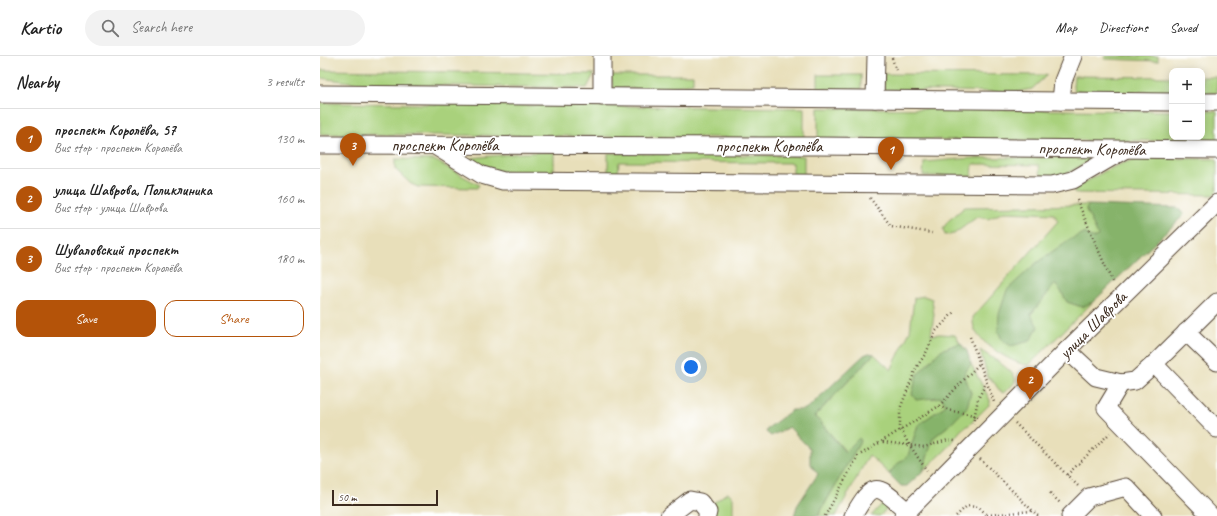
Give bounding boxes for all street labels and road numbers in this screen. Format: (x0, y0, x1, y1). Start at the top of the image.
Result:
street label: проспект Королёва (391, 135, 500, 156)
street label: проспект Королёва (715, 136, 824, 157)
street label: проспект Королёва (1038, 138, 1147, 160)
street label: улица Шаврова (1054, 285, 1133, 364)

